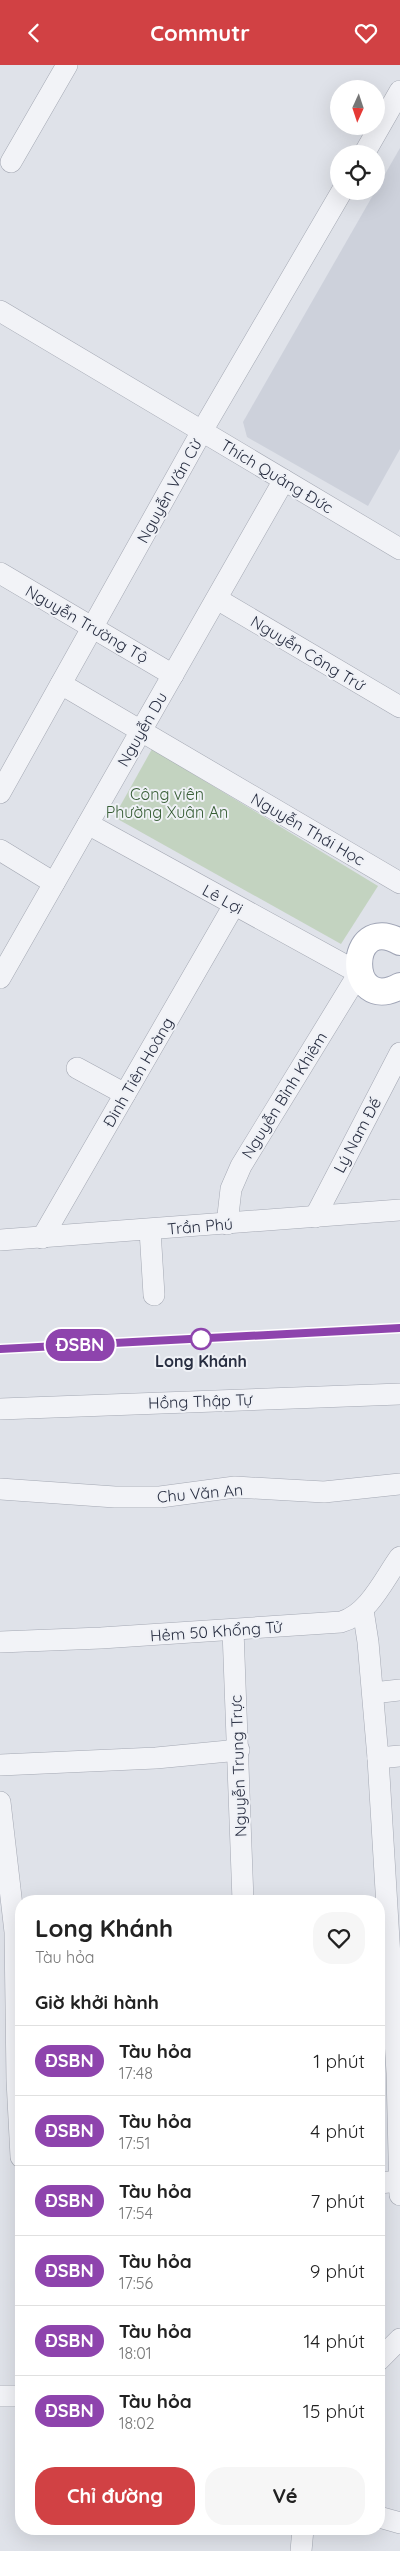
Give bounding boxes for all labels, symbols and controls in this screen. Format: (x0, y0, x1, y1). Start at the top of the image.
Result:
icon: back (20, 19, 48, 47)
text: Commutr (150, 19, 250, 47)
icon: heart (352, 19, 380, 47)
north arrow (330, 80, 385, 135)
map controls (330, 80, 385, 200)
button: locate (330, 145, 385, 200)
street label: Nguyễn Văn Cừ (132, 435, 206, 546)
street label: Thích Quảng Đức (217, 435, 337, 517)
street label: Nguyễn Trường Tộ (22, 581, 152, 667)
street label: Nguyễn Công Trứ (247, 611, 370, 695)
street label: Nguyễn Du (113, 688, 171, 770)
park label: Công viên Phường Xuân An (106, 784, 228, 822)
street label: Nguyễn Thái Học (248, 788, 368, 870)
street label: Lê Lợi (199, 880, 247, 918)
street label: Đinh Tiên Hoàng (98, 1014, 178, 1130)
street label: Nguyễn Bỉnh Khiêm (237, 1028, 331, 1162)
street label: Lý Nam Đế (329, 1094, 385, 1176)
street label: Trần Phú (166, 1213, 234, 1239)
marker: Long Khánh (190, 1328, 212, 1350)
line badge: ĐSBN (45, 1329, 115, 1361)
text: ĐSBN (56, 1333, 104, 1356)
place label: Long Khánh (155, 1351, 247, 1371)
street label: Hồng Thập Tự (148, 1389, 253, 1413)
street label: Chu Văn An (156, 1479, 244, 1507)
street label: Hẻm 50 Khổng Tử (149, 1616, 283, 1646)
street label: Nguyễn Trung Trực (226, 1695, 250, 1837)
button: heart (313, 1912, 365, 1964)
text: Long Khánh (35, 1913, 173, 1943)
text: Tàu hỏa (35, 1947, 95, 1967)
text: Giờ khởi hành (35, 1990, 159, 2014)
text: Tàu hỏa (119, 2039, 192, 2063)
text: ĐSBN (45, 2049, 94, 2072)
text: 1 phút (313, 2049, 365, 2073)
text: 17:48 (119, 2063, 153, 2083)
text: Tàu hỏa (119, 2109, 192, 2133)
text: ĐSBN (45, 2119, 94, 2142)
text: 4 phút (310, 2119, 365, 2143)
text: 17:51 (119, 2133, 150, 2153)
text: Tàu hỏa (119, 2179, 192, 2203)
text: ĐSBN (45, 2189, 94, 2212)
text: 7 phút (311, 2189, 365, 2213)
text: 17:54 (119, 2203, 153, 2223)
text: Tàu hỏa (119, 2249, 192, 2273)
text: ĐSBN (45, 2259, 94, 2282)
text: 9 phút (310, 2259, 365, 2283)
text: 17:56 (119, 2273, 153, 2293)
text: Tàu hỏa (119, 2319, 192, 2343)
text: ĐSBN (45, 2329, 94, 2352)
text: 14 phút (303, 2329, 365, 2353)
text: 18:01 (119, 2343, 152, 2363)
text: Tàu hỏa (119, 2389, 192, 2413)
text: ĐSBN (45, 2399, 94, 2422)
text: 15 phút (303, 2399, 365, 2423)
text: 18:02 (119, 2413, 155, 2433)
button: Chỉ đường (35, 2467, 195, 2525)
button: Vé (205, 2467, 365, 2525)

